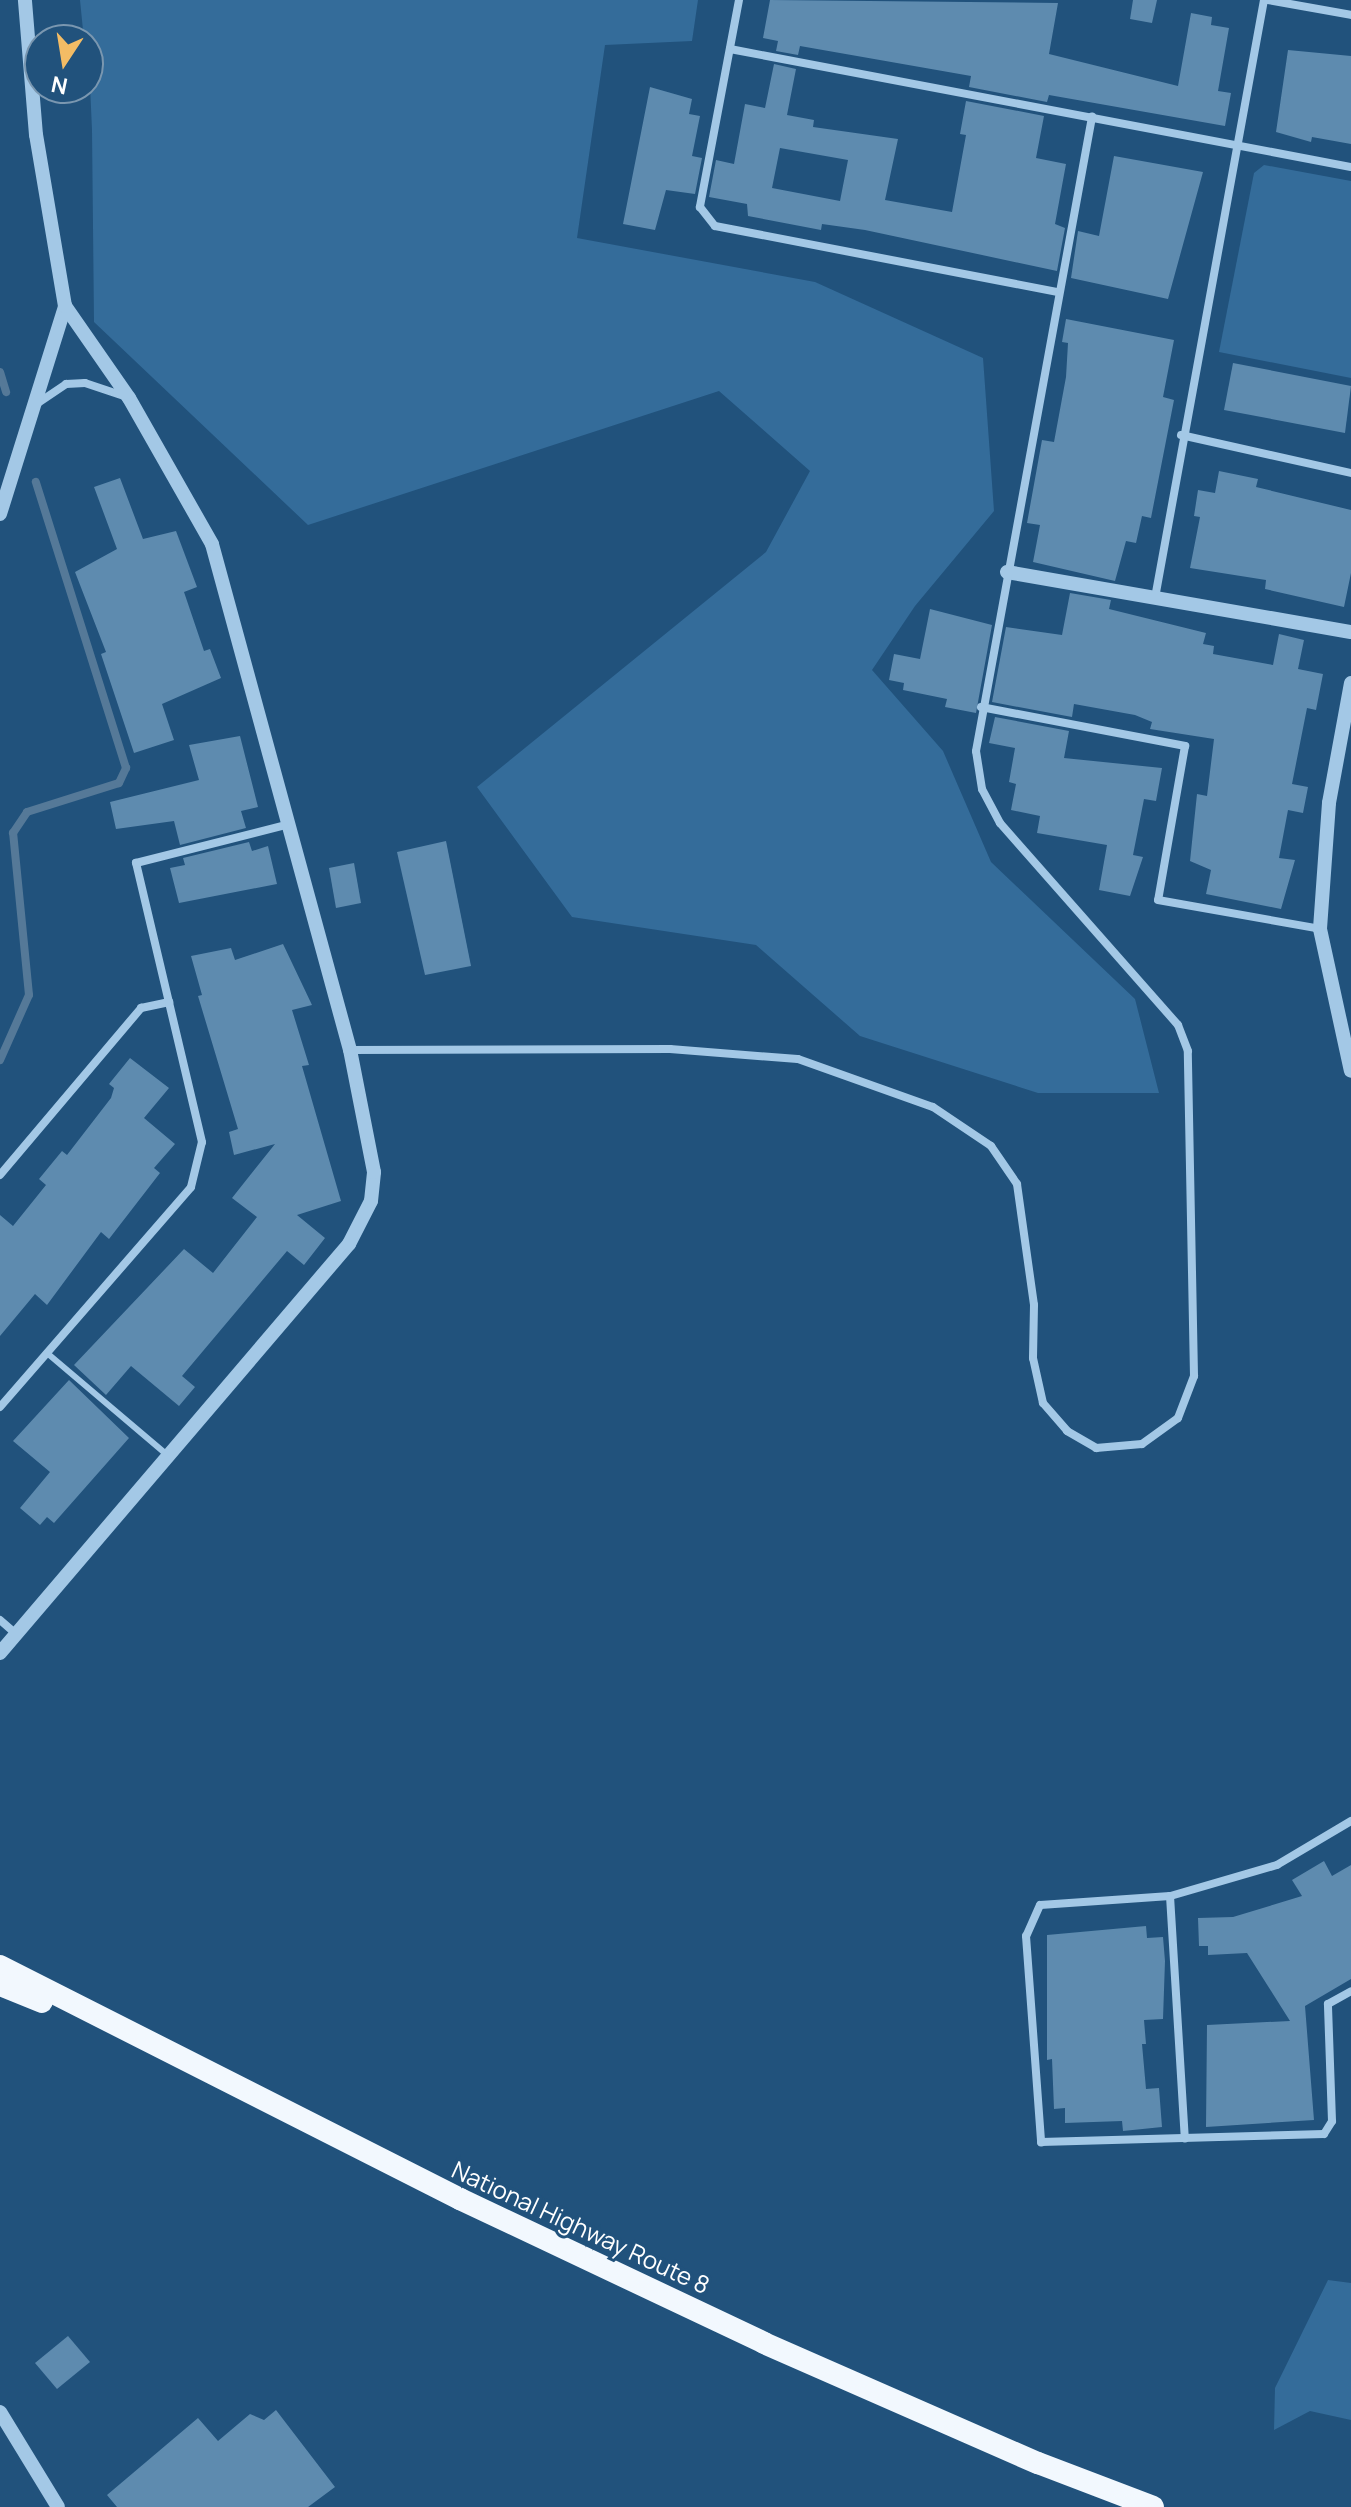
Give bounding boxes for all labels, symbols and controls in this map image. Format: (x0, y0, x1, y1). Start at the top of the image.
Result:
north arrow (24, 24, 104, 104)
text: N (49, 69, 70, 102)
street label: National Highway Route 8 (448, 2155, 714, 2299)

